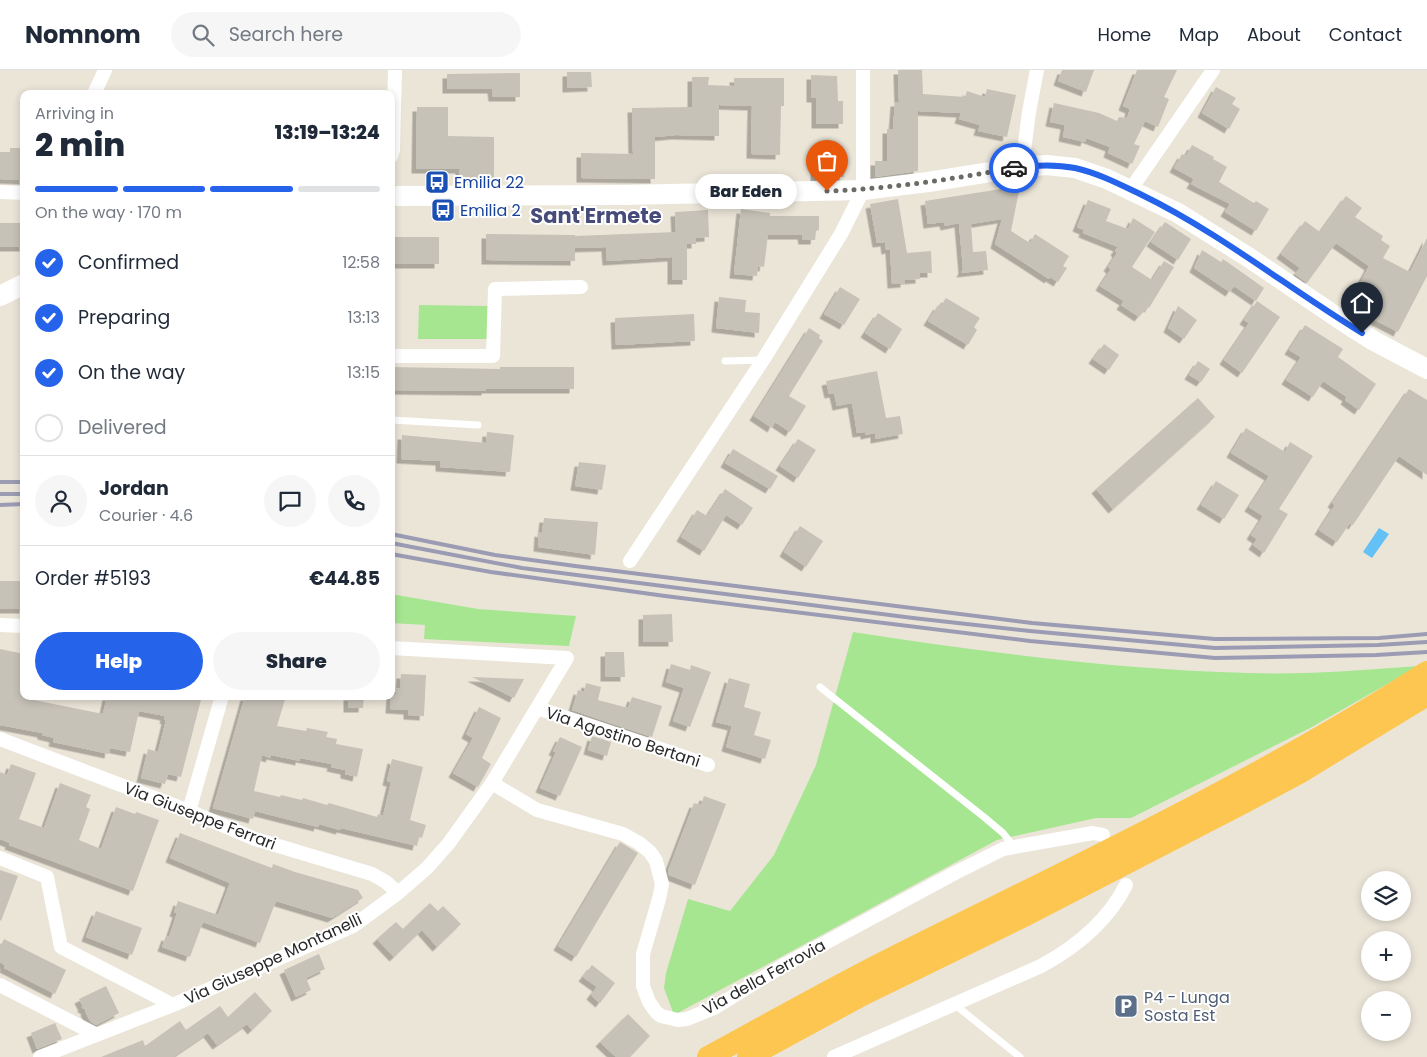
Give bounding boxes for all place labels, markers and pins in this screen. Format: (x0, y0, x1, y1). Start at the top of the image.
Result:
pin (806, 140, 848, 191)
bus stop icon: Emilia 22 (424, 169, 450, 195)
place label: Emilia 22 (454, 171, 524, 194)
callout: Bar Eden (694, 174, 797, 208)
bus stop icon: Emilia 2 (430, 197, 456, 223)
place label: Emilia 2 (460, 199, 521, 222)
pin (1341, 282, 1383, 333)
place label: P4 - Lunga Sosta Est (1144, 986, 1230, 1027)
parking icon: P4 - Lunga Sosta Est (1113, 993, 1139, 1019)

